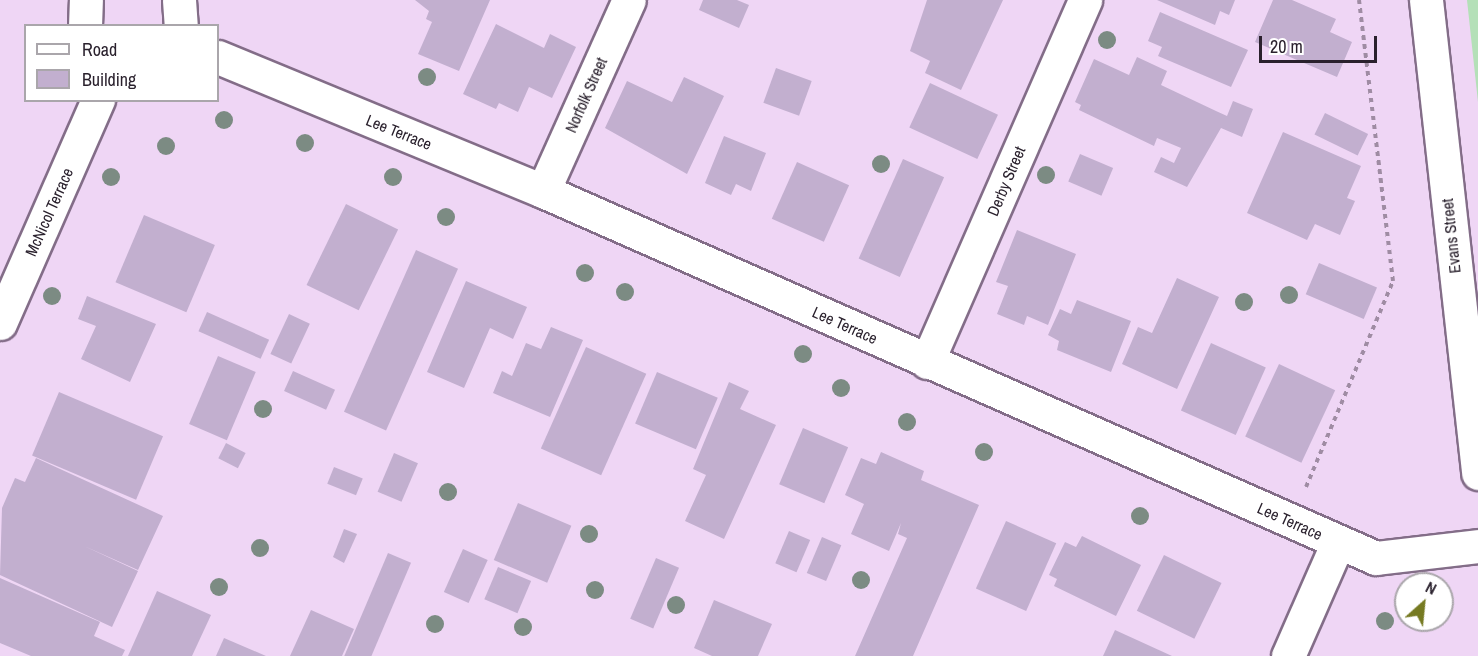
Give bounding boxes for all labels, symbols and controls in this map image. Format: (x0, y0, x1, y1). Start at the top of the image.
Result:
legend (24, 24, 219, 102)
scale bar (1262, 24, 1380, 62)
text: 20 m (1270, 34, 1303, 59)
text: Road (82, 37, 117, 62)
street label: Norfolk Street (561, 54, 611, 136)
text: Building (82, 67, 136, 92)
street label: Lee Terrace (363, 110, 435, 154)
street label: Derby Street (983, 143, 1029, 219)
street label: McNicol Terrace (21, 165, 77, 259)
street label: Evans Street (1438, 198, 1464, 274)
street label: Lee Terrace (809, 302, 881, 348)
street label: Lee Terrace (1254, 498, 1326, 544)
north arrow (1394, 572, 1454, 632)
text: N (1422, 576, 1440, 600)

